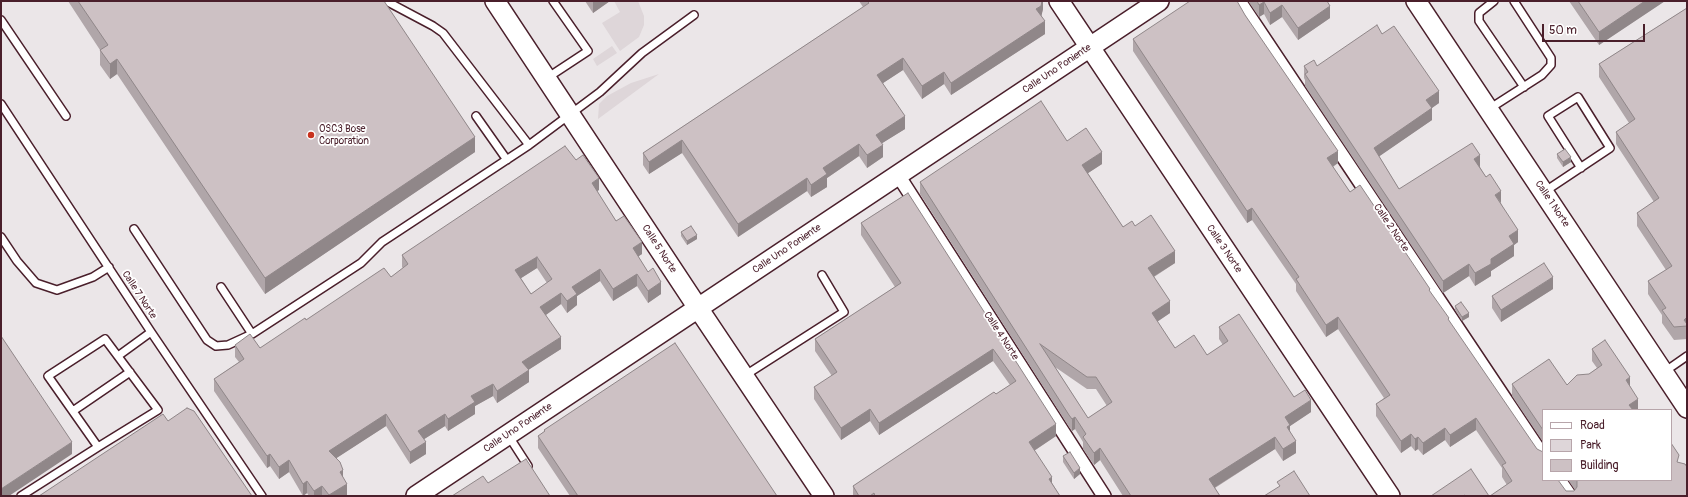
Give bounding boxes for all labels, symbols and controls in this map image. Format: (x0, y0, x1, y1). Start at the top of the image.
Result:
scale bar (1544, 16, 1647, 42)
text: 50 m (1549, 23, 1577, 38)
street label: Calle Uno Poniente (1020, 42, 1094, 96)
place label: OSC3 Bose Corporation (319, 123, 369, 146)
marker: OSC3 Bose Corporation (306, 130, 316, 140)
street label: Calle 1 Norte (1532, 179, 1572, 229)
street label: Calle 2 Norte (1371, 202, 1411, 254)
street label: Calle Uno Poniente (750, 222, 824, 276)
street label: Calle 5 Norte (639, 223, 679, 275)
street label: Calle 3 Norte (1204, 223, 1244, 275)
street label: Calle 7 Norte (119, 269, 159, 321)
street label: Calle 4 Norte (981, 310, 1021, 362)
street label: Calle Uno Poniente (481, 401, 555, 455)
legend (1542, 409, 1672, 481)
text: Road (1580, 418, 1605, 433)
text: Park (1580, 438, 1601, 453)
text: Building (1580, 458, 1619, 473)

